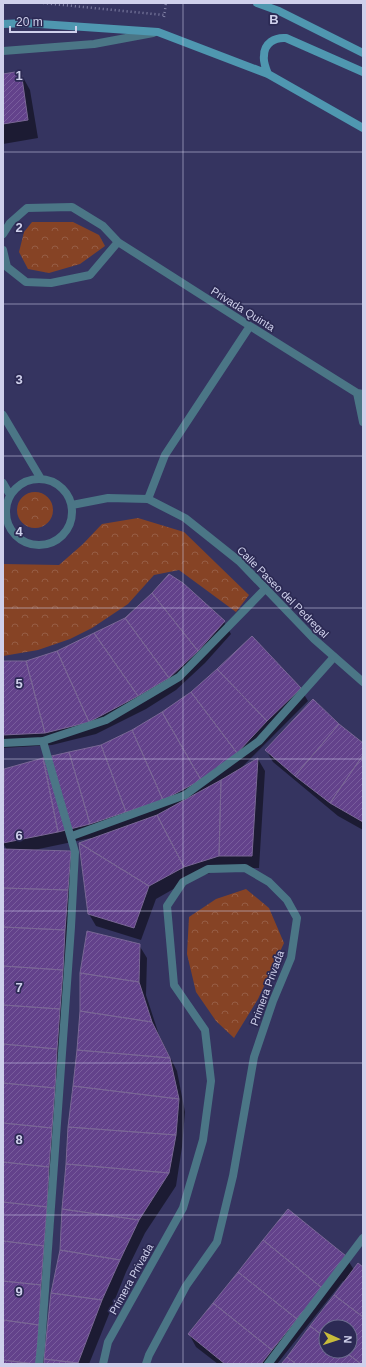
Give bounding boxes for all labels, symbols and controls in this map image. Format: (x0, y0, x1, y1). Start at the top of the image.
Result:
scale bar (10, 8, 76, 34)
text: B (269, 12, 279, 27)
text: 20 m (16, 15, 43, 29)
text: 1 (15, 68, 23, 83)
text: 2 (15, 220, 23, 235)
street label: Privada Quinta (209, 285, 278, 334)
text: 3 (15, 372, 23, 387)
text: 4 (15, 524, 23, 539)
street label: Calle Paseo del Pedregal (235, 544, 331, 640)
text: 5 (15, 676, 23, 691)
text: 6 (15, 828, 23, 843)
street label: Primera Privada (248, 948, 286, 1027)
text: 7 (15, 980, 23, 995)
text: 8 (15, 1132, 23, 1147)
street label: Primera Privada (107, 1241, 156, 1316)
text: 9 (15, 1284, 23, 1299)
north arrow (318, 1319, 358, 1359)
text: N (342, 1335, 354, 1344)

